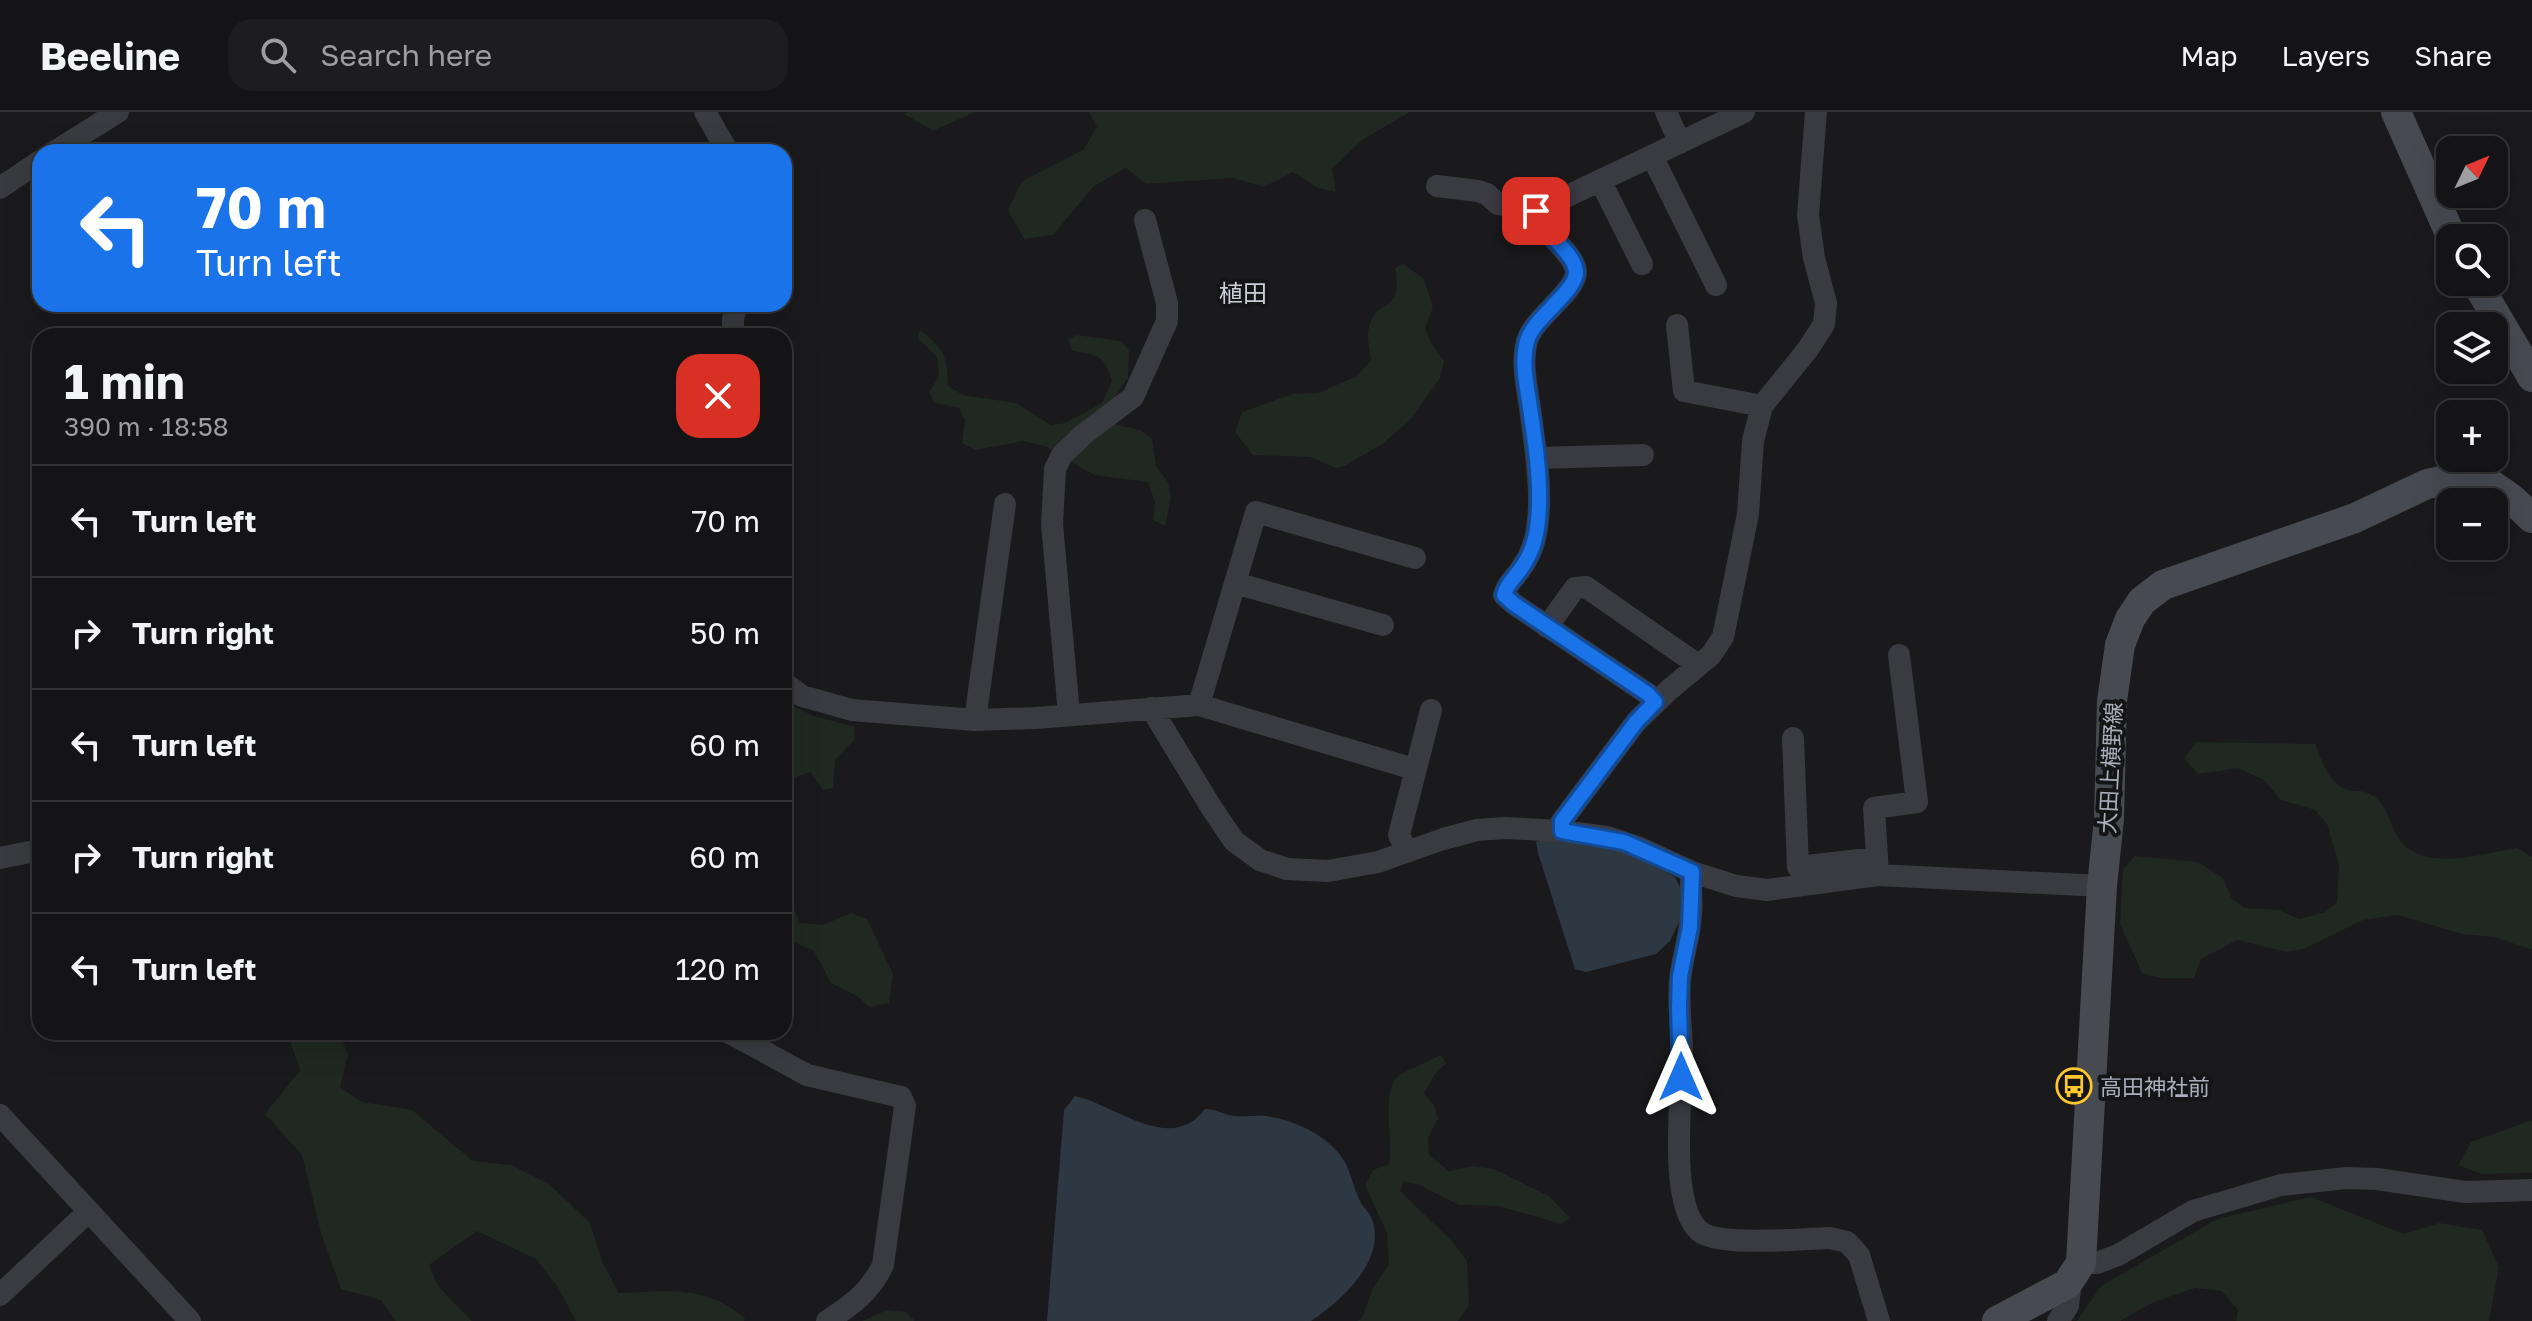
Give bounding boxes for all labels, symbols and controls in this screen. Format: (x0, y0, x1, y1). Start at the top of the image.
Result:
search box (228, 19, 788, 91)
text: Beeline (40, 33, 180, 78)
icon: search (256, 33, 300, 77)
text: Search here (320, 37, 492, 73)
text: Map (2180, 39, 2238, 72)
text: Layers (2282, 39, 2370, 72)
text: Share (2414, 39, 2492, 72)
north arrow (2436, 136, 2508, 208)
map controls (2436, 136, 2508, 560)
text: 70 m (196, 173, 326, 240)
icon: left (64, 176, 168, 280)
pin (1502, 177, 1570, 245)
icon: arrive (1514, 189, 1558, 233)
button: search (2436, 224, 2508, 296)
text: Turn left (196, 241, 342, 284)
district label: 植田 (1219, 278, 1267, 307)
button: layers (2436, 312, 2508, 384)
text: 1 min (64, 352, 185, 410)
button: close (676, 354, 760, 438)
button: + (2436, 400, 2508, 472)
text: 390 m · 18:58 (64, 411, 229, 442)
button: − (2436, 488, 2508, 560)
icon: left (64, 499, 108, 543)
text: Turn left (132, 503, 257, 539)
text: 70 m (691, 503, 760, 539)
icon: right (64, 611, 108, 655)
text: Turn right (132, 615, 274, 651)
text: 50 m (690, 615, 760, 651)
street label: 大田上横野線 (2093, 701, 2127, 835)
icon: left (64, 723, 108, 767)
text: Turn left (132, 727, 257, 763)
text: 60 m (689, 727, 760, 763)
icon: right (64, 835, 108, 879)
text: Turn right (132, 839, 274, 875)
text: 60 m (689, 839, 760, 875)
icon: left (64, 947, 108, 991)
text: Turn left (132, 951, 257, 987)
text: 120 m (675, 951, 760, 987)
position arrow (1639, 1035, 1723, 1119)
bus stop icon: 高田神社前 (2055, 1067, 2093, 1105)
place label: 高田神社前 (2100, 1073, 2210, 1100)

